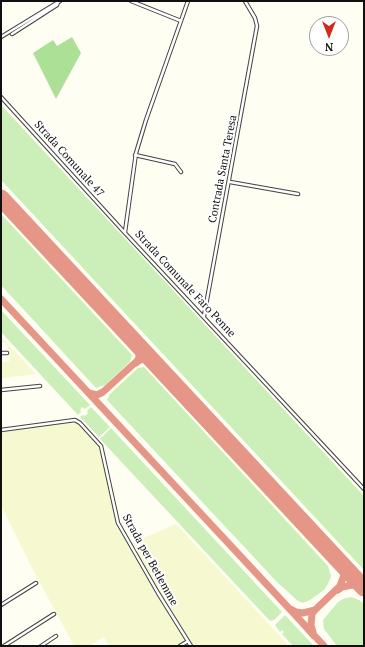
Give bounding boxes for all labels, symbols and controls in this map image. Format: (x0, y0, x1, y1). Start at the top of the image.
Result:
north arrow (309, 16, 349, 56)
text: N (325, 40, 333, 54)
street label: Contrada Santa Teresa (206, 114, 240, 224)
street label: Strada Comunale 47 (31, 118, 107, 200)
street label: Strada Comunale Faro Penne (132, 228, 238, 340)
street label: Strada per Betlemme (119, 512, 181, 608)

